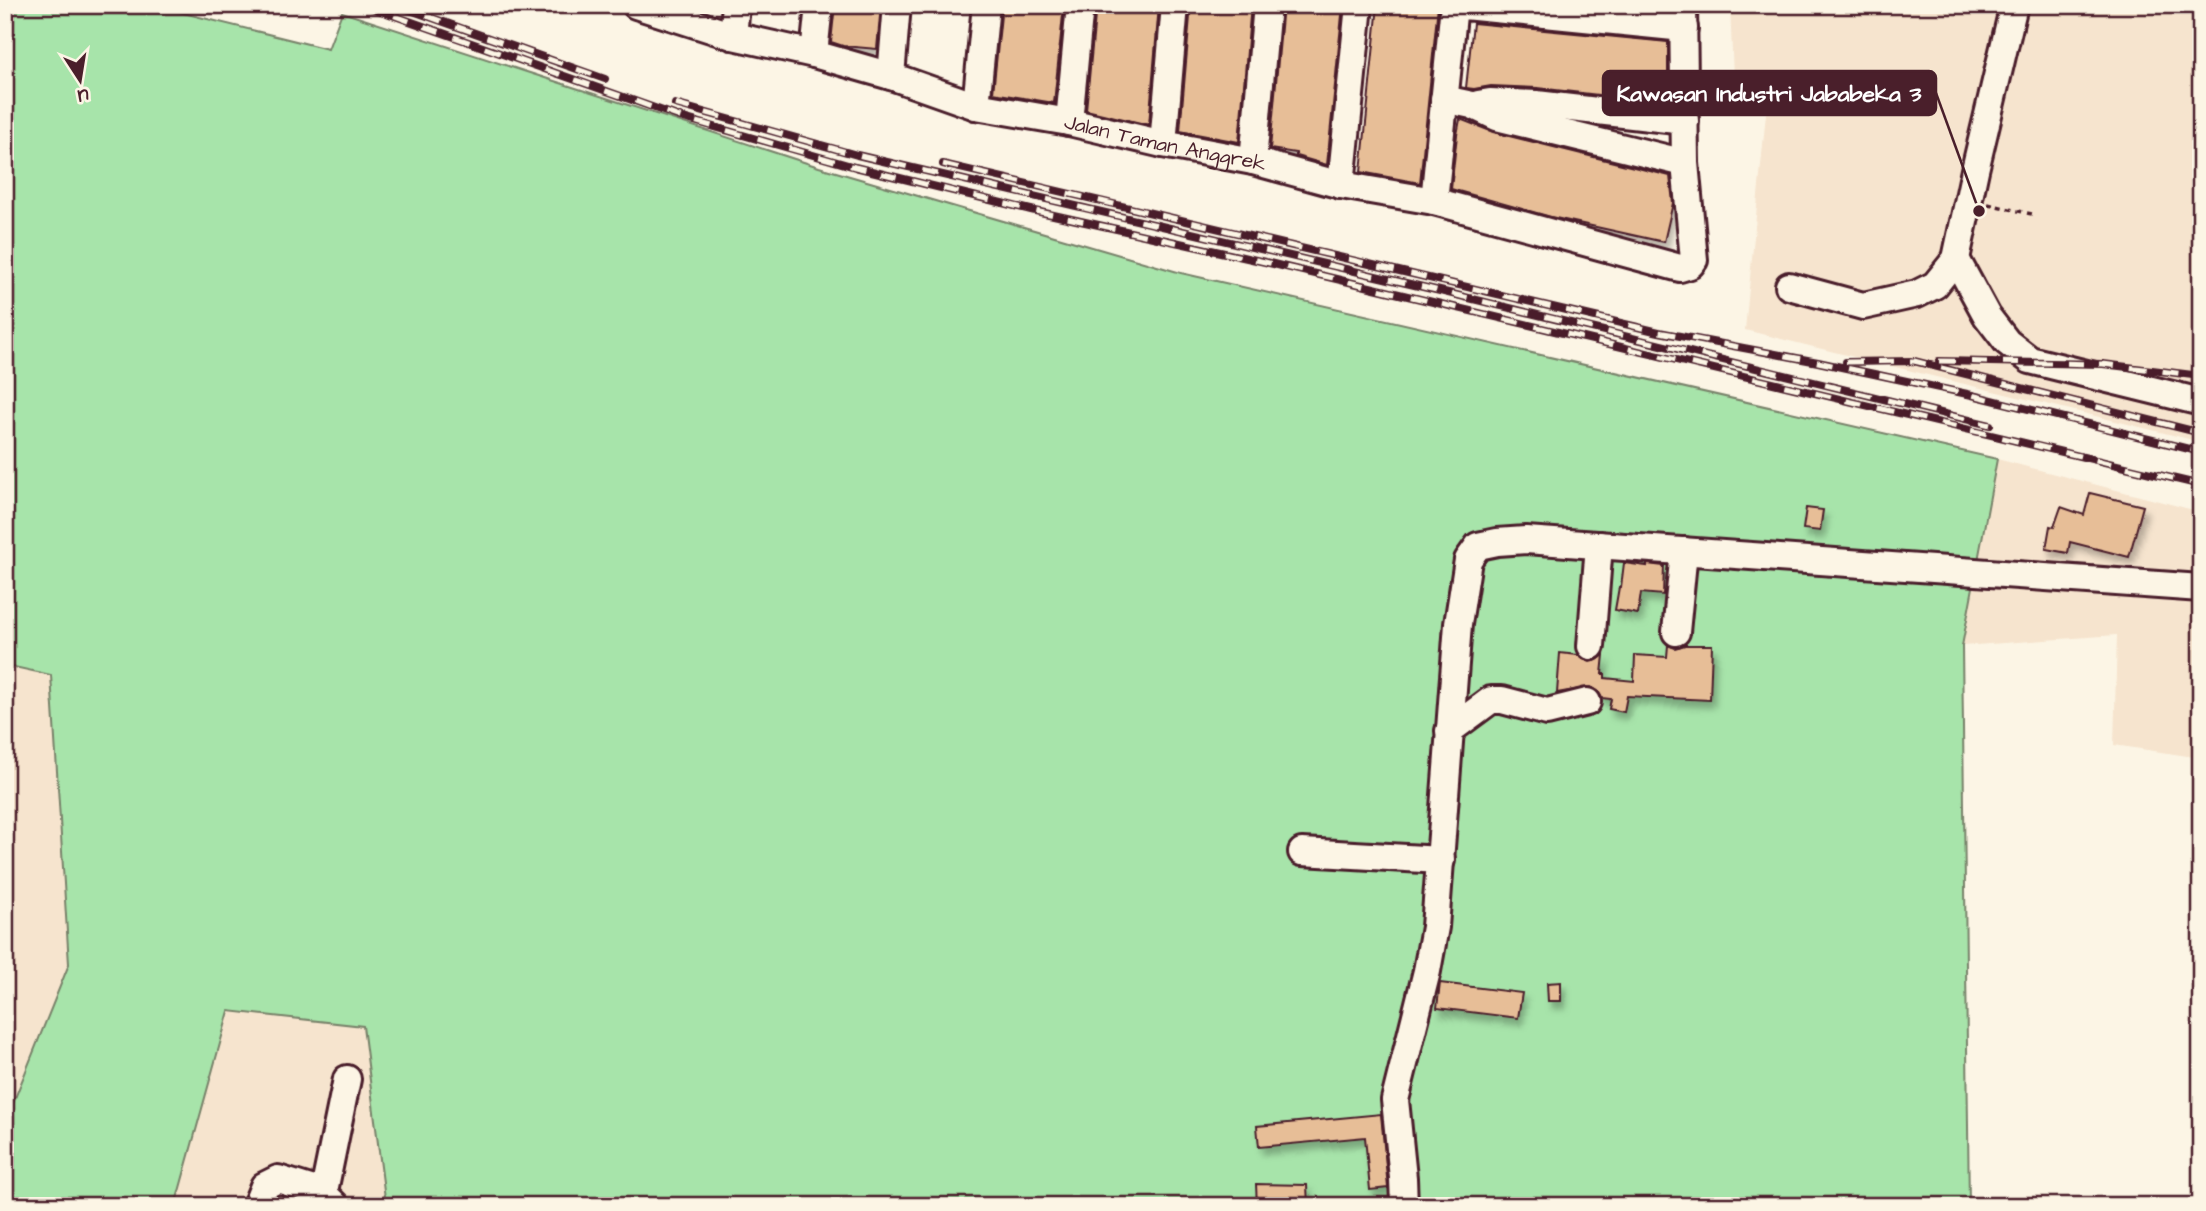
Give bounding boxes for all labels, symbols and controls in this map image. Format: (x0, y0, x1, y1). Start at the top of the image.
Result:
north arrow (46, 46, 116, 116)
callout: Kawasan Industri Jababeka 3 (1603, 71, 1936, 115)
text: Kawasan Industri Jababeka 3 (1616, 78, 1922, 110)
text: U (75, 81, 91, 110)
street label: Jalan Taman Anggrek (1061, 107, 1270, 179)

